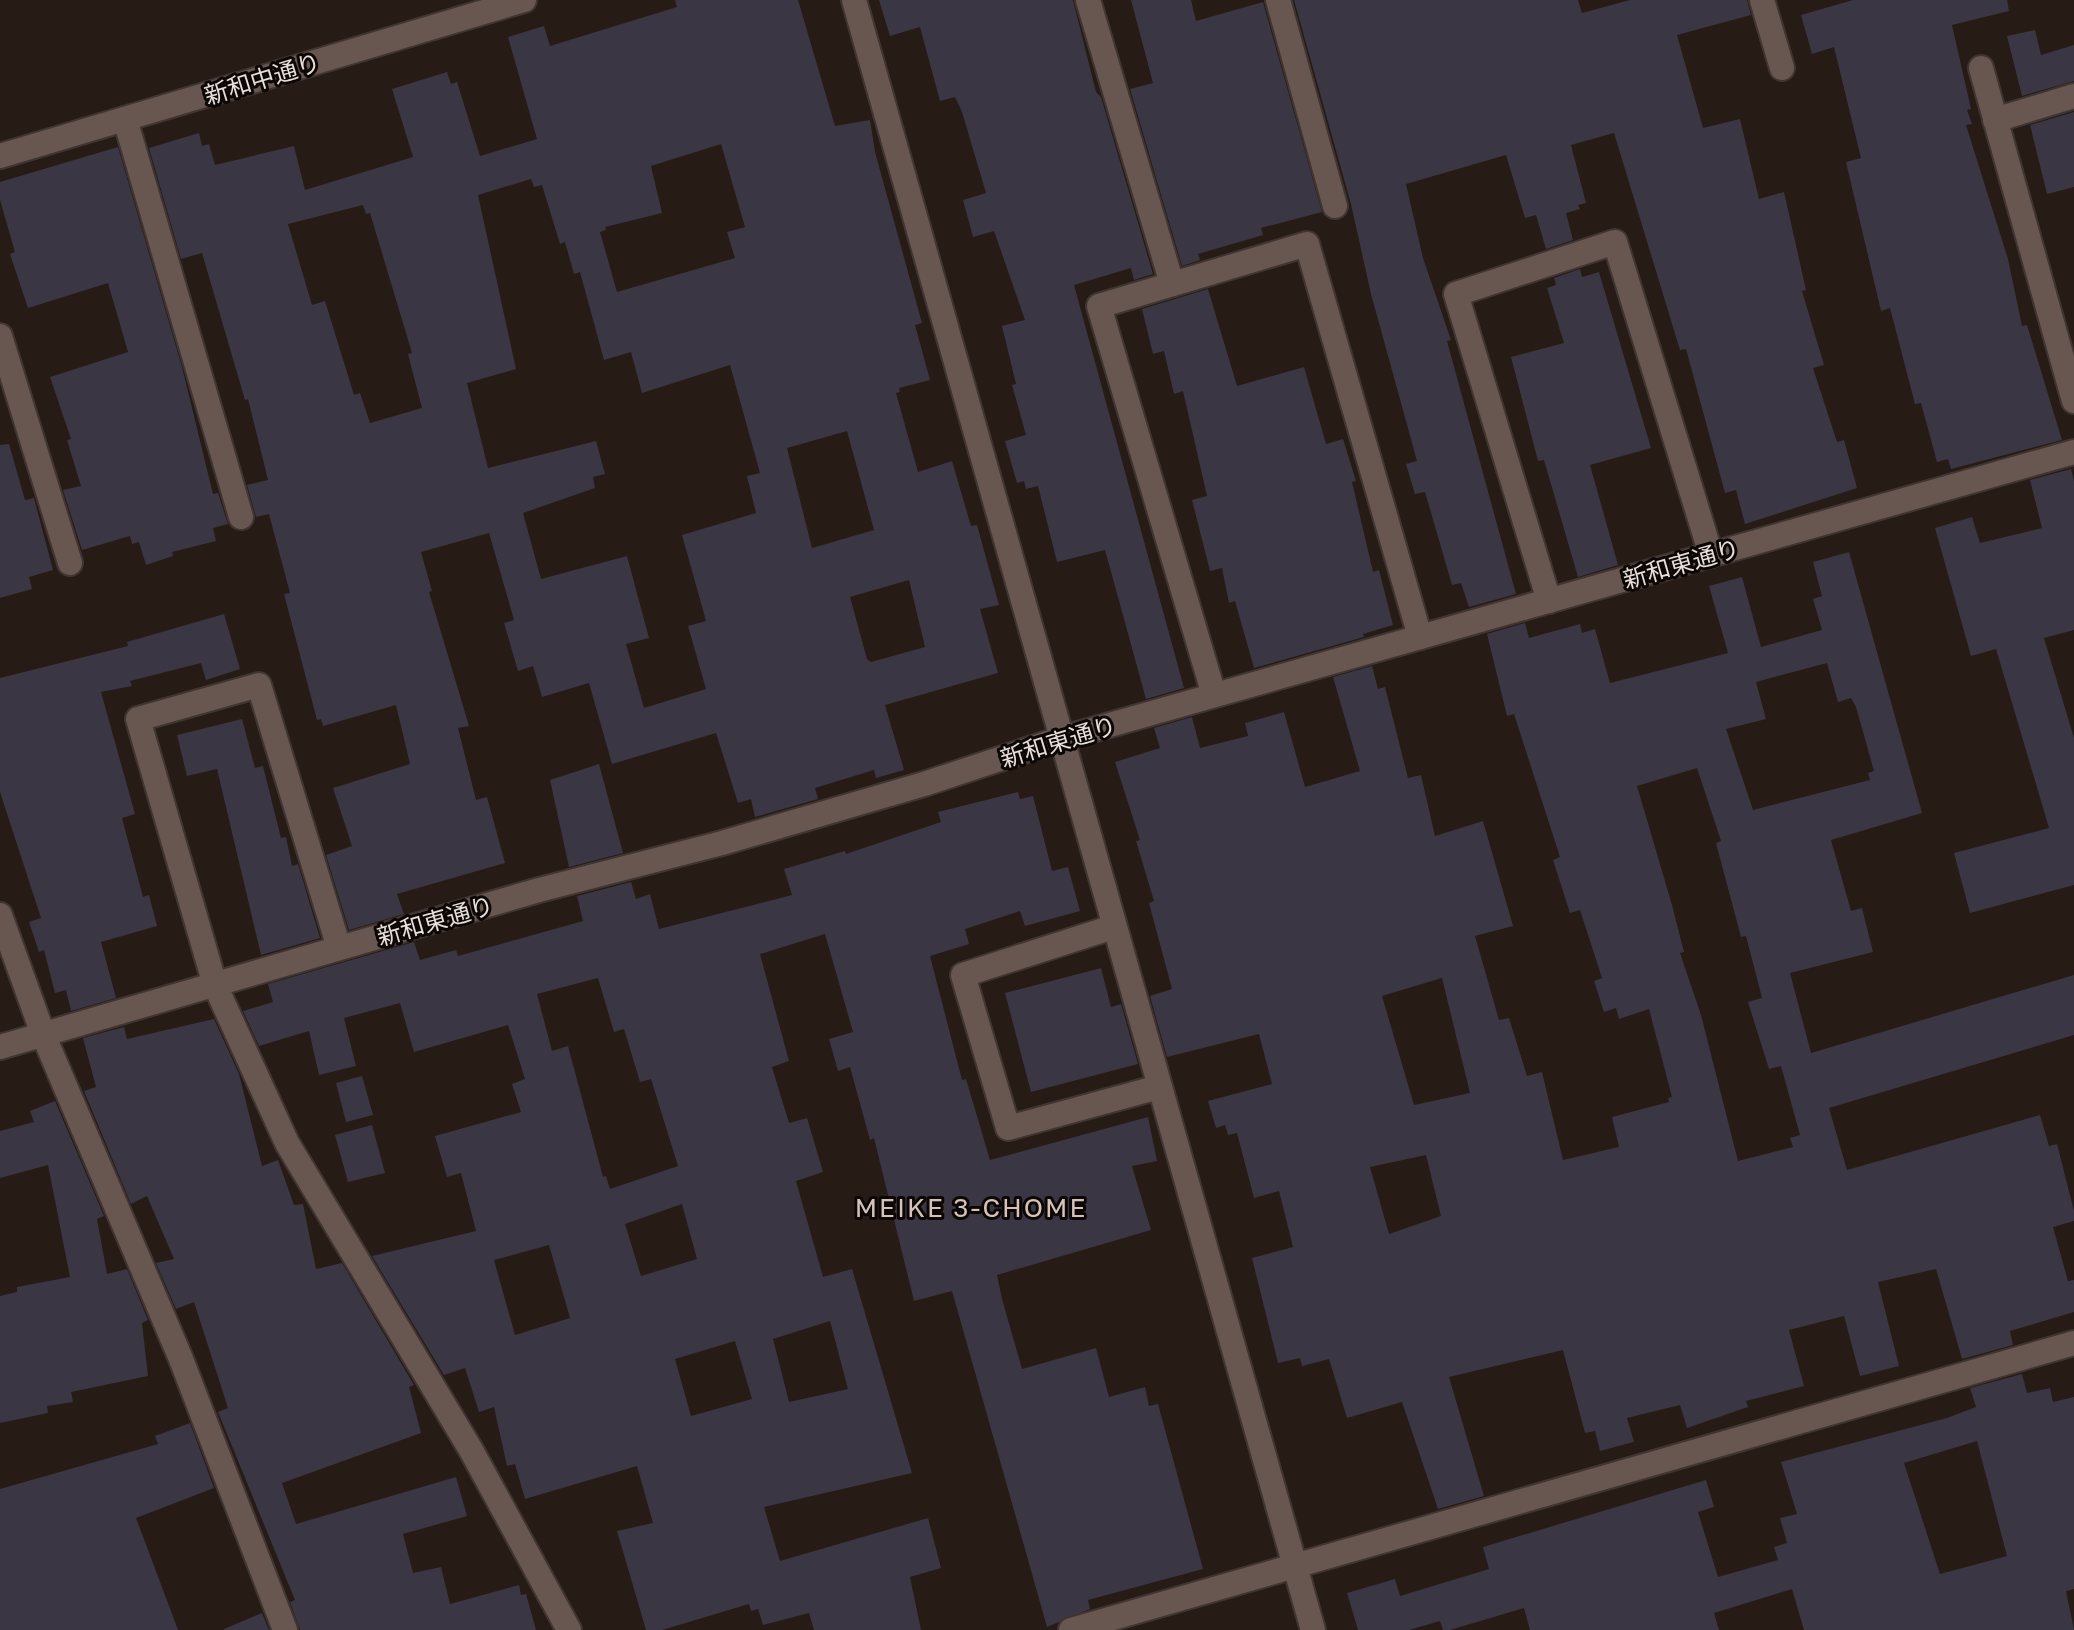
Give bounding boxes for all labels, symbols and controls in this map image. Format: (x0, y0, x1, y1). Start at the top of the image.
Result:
street label: 新和中通り (200, 47, 324, 109)
street label: 新和東通り (1619, 533, 1743, 593)
street label: 新和東通り (996, 710, 1120, 772)
street label: 新和東通り (373, 890, 497, 950)
district label: MEIKE 3-CHOME (855, 1192, 1087, 1223)

